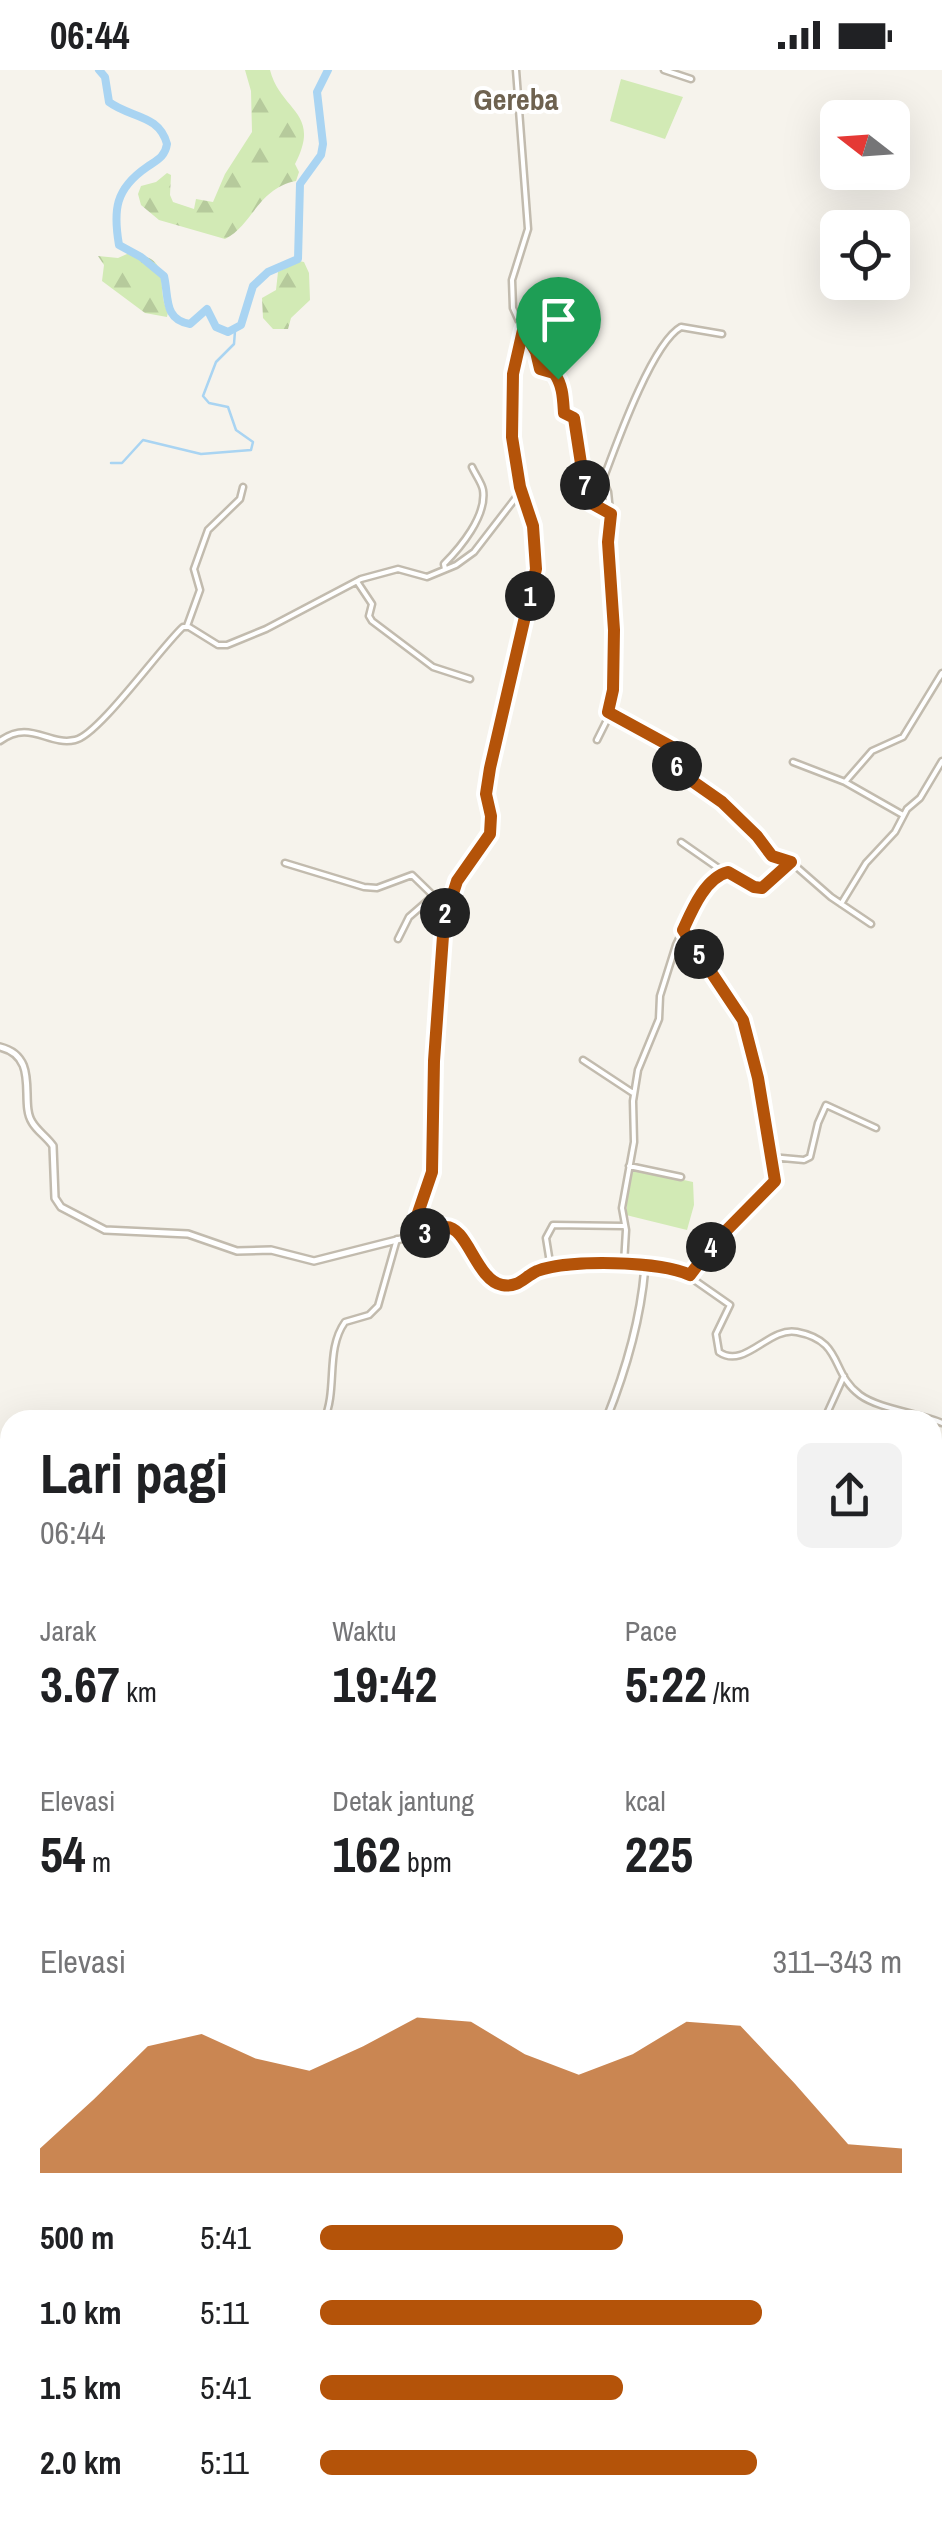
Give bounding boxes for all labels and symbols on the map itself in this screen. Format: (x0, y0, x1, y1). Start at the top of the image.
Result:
district label: Gereba (474, 79, 559, 119)
north arrow (820, 100, 910, 190)
pin (516, 277, 601, 380)
pin: 7 (560, 460, 610, 510)
pin: 1 (505, 571, 555, 621)
pin: 6 (652, 741, 702, 791)
pin: 2 (420, 888, 470, 938)
pin: 5 (674, 929, 724, 979)
pin: 3 (400, 1208, 450, 1258)
pin: 4 (686, 1222, 736, 1272)

